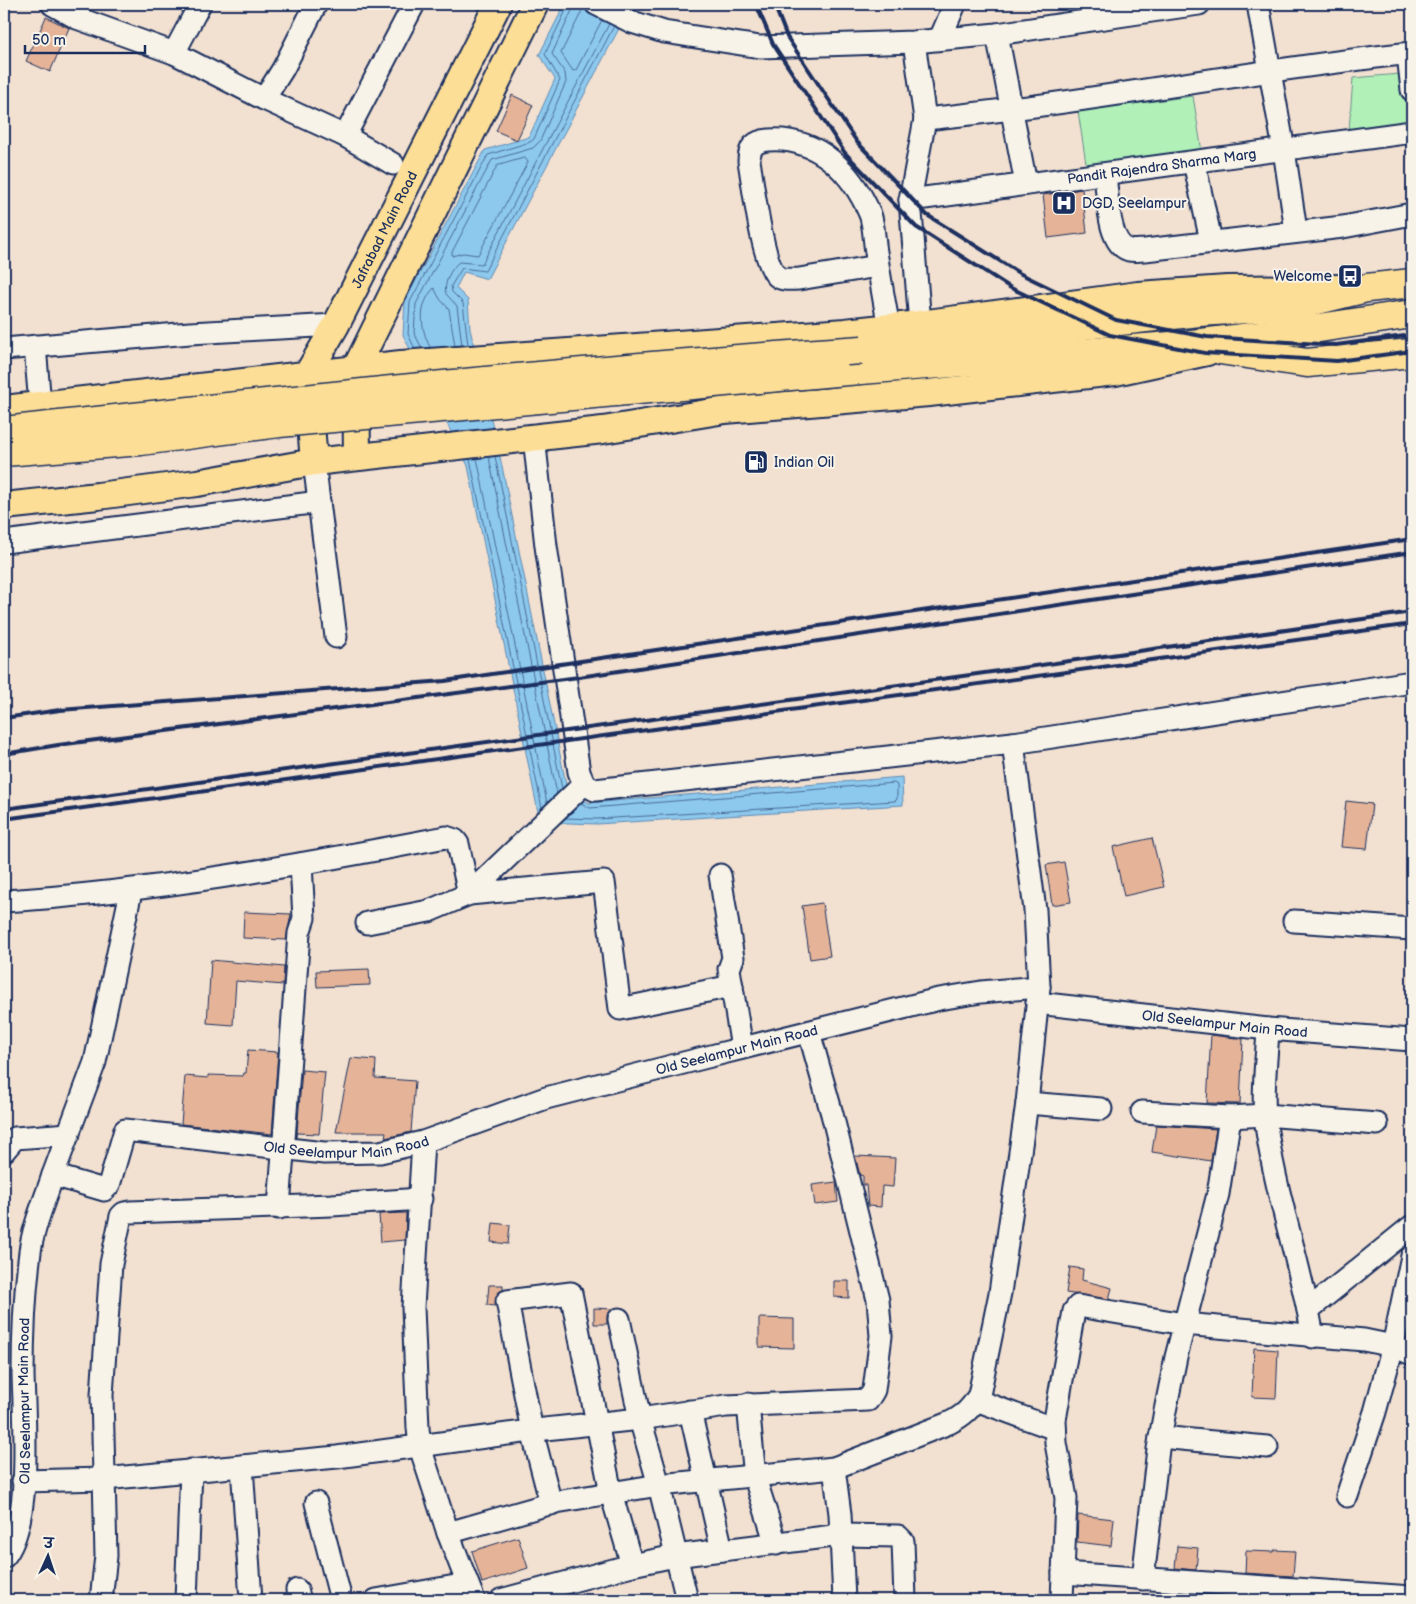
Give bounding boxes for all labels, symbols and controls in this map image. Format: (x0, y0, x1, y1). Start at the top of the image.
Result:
scale bar (25, 22, 145, 54)
text: 50 m (32, 31, 66, 50)
street label: Pandit Rajendra Sharma Marg (1066, 145, 1257, 188)
street label: Jafrabad Main Road (348, 169, 421, 291)
hospital icon: DGD, Seelampur (1051, 190, 1077, 216)
place label: DGD, Seelampur (1082, 195, 1187, 212)
bus stop icon: Welcome (1337, 263, 1363, 289)
place label: Welcome (1273, 268, 1332, 285)
fuel station icon: Indian Oil (743, 449, 769, 475)
place label: Indian Oil (774, 454, 834, 471)
street label: Old Seelampur Main Road (1141, 1007, 1308, 1041)
street label: Old Seelampur Main Road (654, 1022, 820, 1079)
street label: Old Seelampur Main Road (263, 1133, 431, 1162)
street label: Old Seelampur Main Road (15, 1317, 34, 1485)
north arrow (22, 1532, 72, 1582)
text: उ (42, 1535, 55, 1552)

